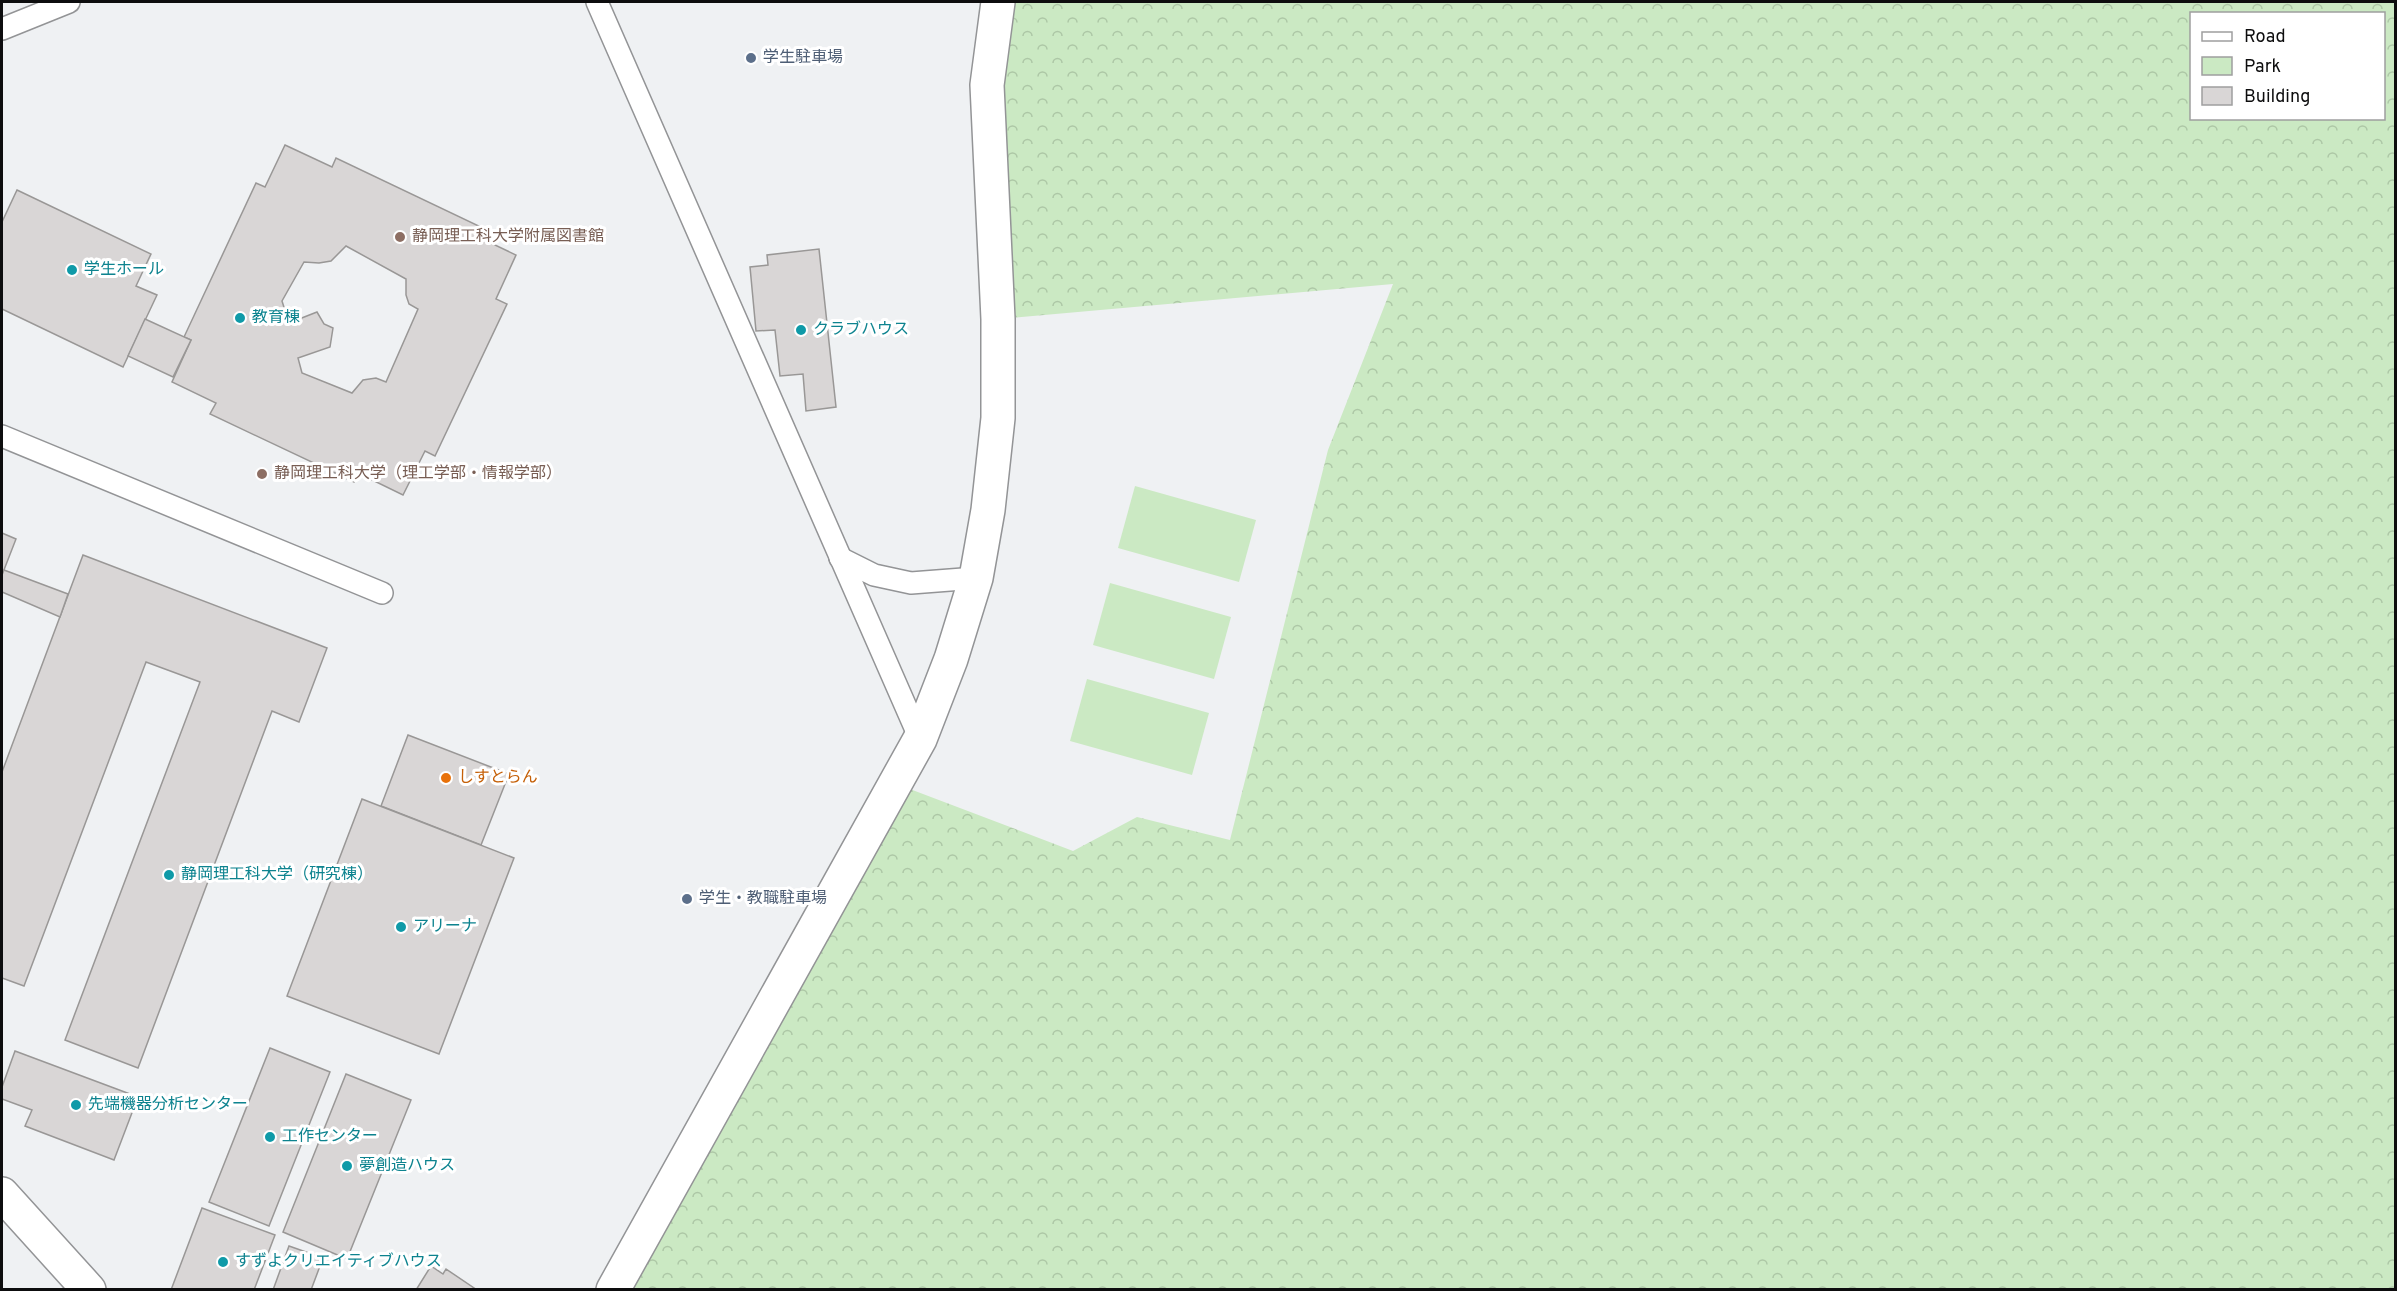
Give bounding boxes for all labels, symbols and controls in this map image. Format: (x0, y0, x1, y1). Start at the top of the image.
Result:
legend (2190, 12, 2385, 120)
text: Road (2244, 26, 2286, 49)
place label: 学生駐車場 (763, 48, 843, 68)
marker: 学生駐車場 (744, 51, 758, 65)
text: Park (2244, 56, 2281, 79)
text: Building (2244, 86, 2310, 109)
place label: 静岡理工科大学附属図書館 (412, 227, 604, 247)
marker: 静岡理工科大学附属図書館 (393, 230, 407, 244)
place label: 学生ホール (84, 260, 164, 280)
marker: 学生ホール (65, 263, 79, 277)
place label: 教育棟 (252, 308, 300, 328)
marker: 教育棟 (233, 311, 247, 325)
place label: クラブハウス (813, 320, 909, 340)
marker: クラブハウス (794, 323, 808, 337)
place label: 静岡理工科大学（理工学部・情報学部） (274, 464, 562, 484)
marker: 静岡理工科大学（理工学部・情報学部） (255, 467, 269, 481)
place label: しすとらん (458, 768, 538, 788)
marker: しすとらん (439, 771, 453, 785)
place label: 静岡理工科大学（研究棟） (181, 865, 373, 885)
marker: 静岡理工科大学（研究棟） (162, 868, 176, 882)
place label: 学生・教職駐車場 (699, 889, 827, 909)
marker: 学生・教職駐車場 (680, 892, 694, 906)
place label: アリーナ (413, 917, 477, 937)
marker: アリーナ (394, 920, 408, 934)
place label: 先端機器分析センター (88, 1095, 248, 1115)
marker: 先端機器分析センター (69, 1098, 83, 1112)
place label: 工作センター (282, 1127, 378, 1147)
marker: 工作センター (263, 1130, 277, 1144)
place label: 夢創造ハウス (359, 1156, 455, 1176)
marker: 夢創造ハウス (340, 1159, 354, 1173)
place label: すずよクリエイティブハウス (235, 1252, 442, 1272)
marker: すずよクリエイティブハウス (216, 1255, 230, 1269)

